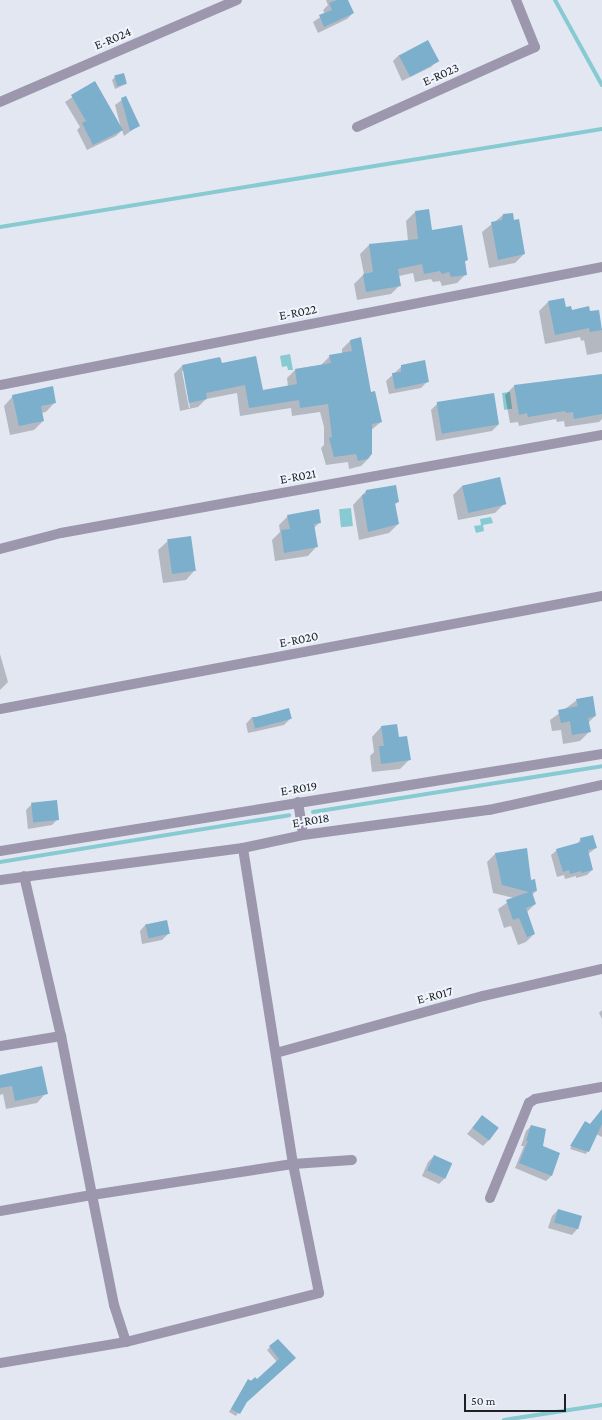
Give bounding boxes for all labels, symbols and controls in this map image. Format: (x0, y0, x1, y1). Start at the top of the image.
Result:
street label: E-R024 (92, 24, 134, 54)
street label: E-R023 (420, 60, 462, 90)
street label: E-R022 (278, 302, 318, 324)
street label: E-R021 (279, 466, 317, 488)
street label: E-R020 (278, 629, 320, 651)
street label: E-R019 (280, 778, 318, 800)
street label: E-R018 (291, 810, 331, 832)
street label: E-R017 (415, 984, 455, 1008)
scale bar (466, 1386, 568, 1412)
text: 50 m (471, 1394, 495, 1408)

